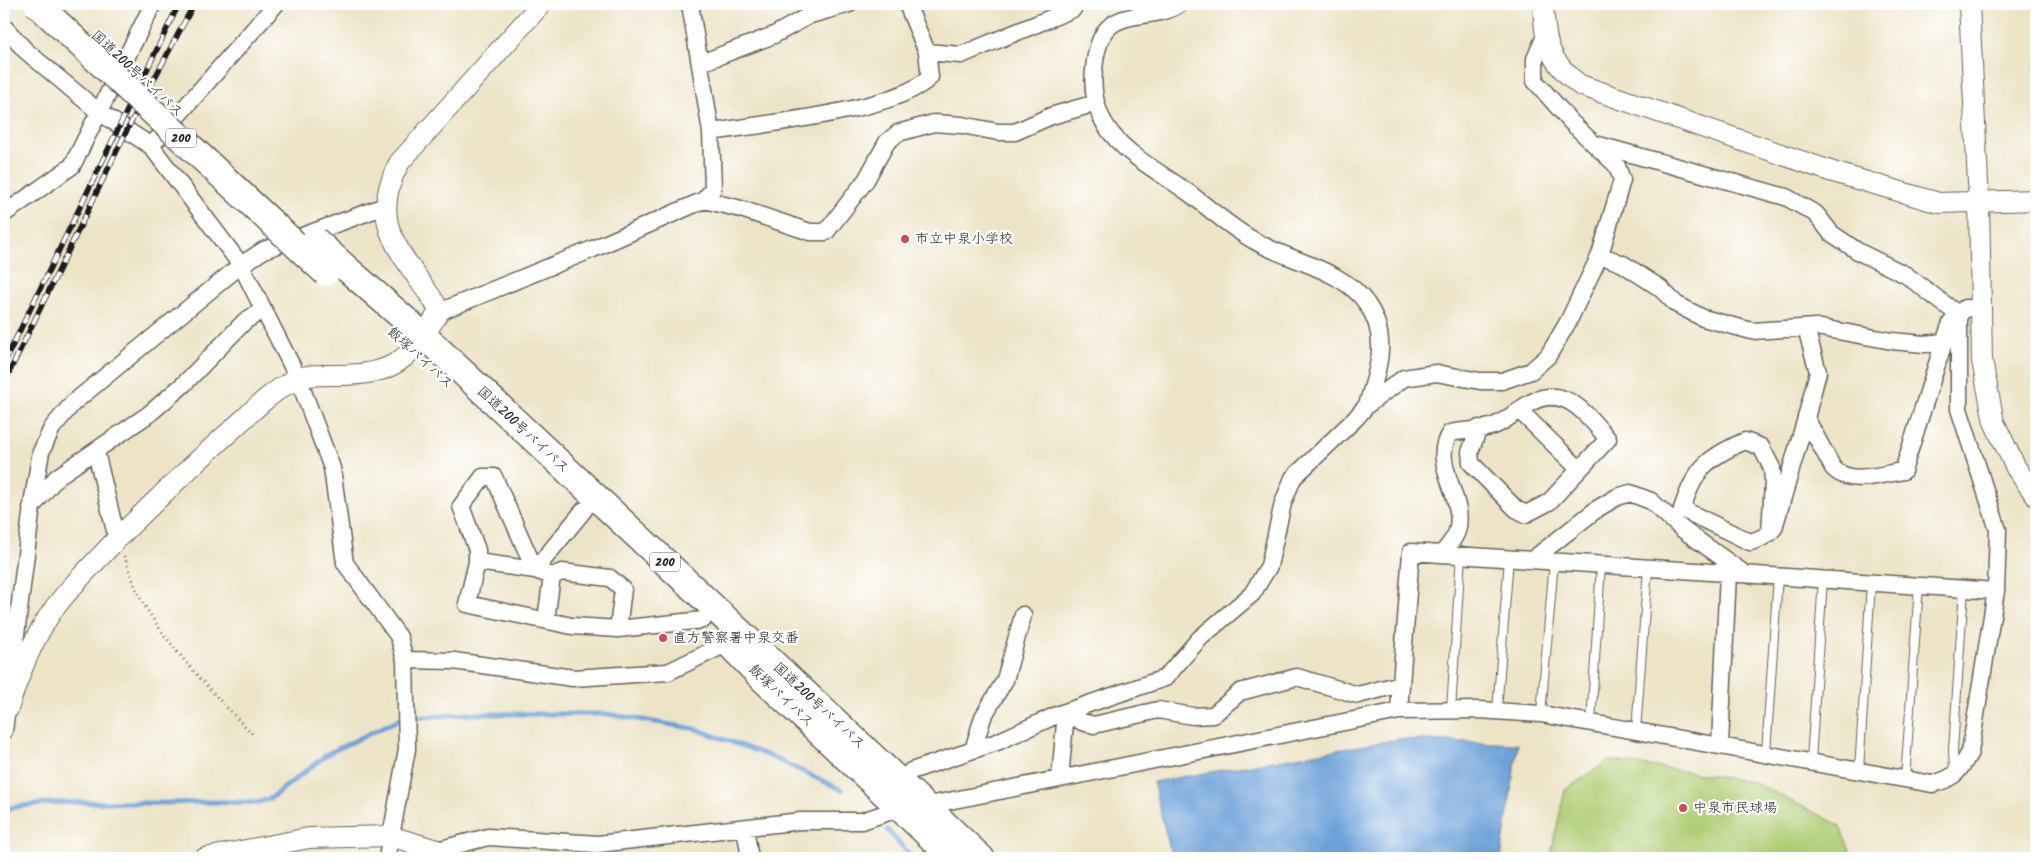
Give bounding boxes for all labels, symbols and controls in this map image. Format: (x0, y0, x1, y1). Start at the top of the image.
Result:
street label: 国道200号バイパス (86, 25, 188, 123)
road number: 200 (166, 128, 196, 148)
place label: 市立中泉小学校 (915, 228, 1013, 250)
marker: 市立中泉小学校 (899, 233, 911, 245)
street label: 飯塚バイパス (382, 321, 458, 395)
street label: 国道200号バイパス (472, 381, 574, 479)
road number: 200 (650, 552, 680, 572)
place label: 直方警察署中泉交番 (673, 627, 799, 649)
marker: 直方警察署中泉交番 (657, 632, 669, 644)
street label: 国道200号バイパス (768, 657, 870, 755)
street label: 飯塚バイパス (743, 659, 819, 733)
place label: 中泉市民球場 (1693, 797, 1777, 819)
marker: 中泉市民球場 (1677, 802, 1689, 814)

